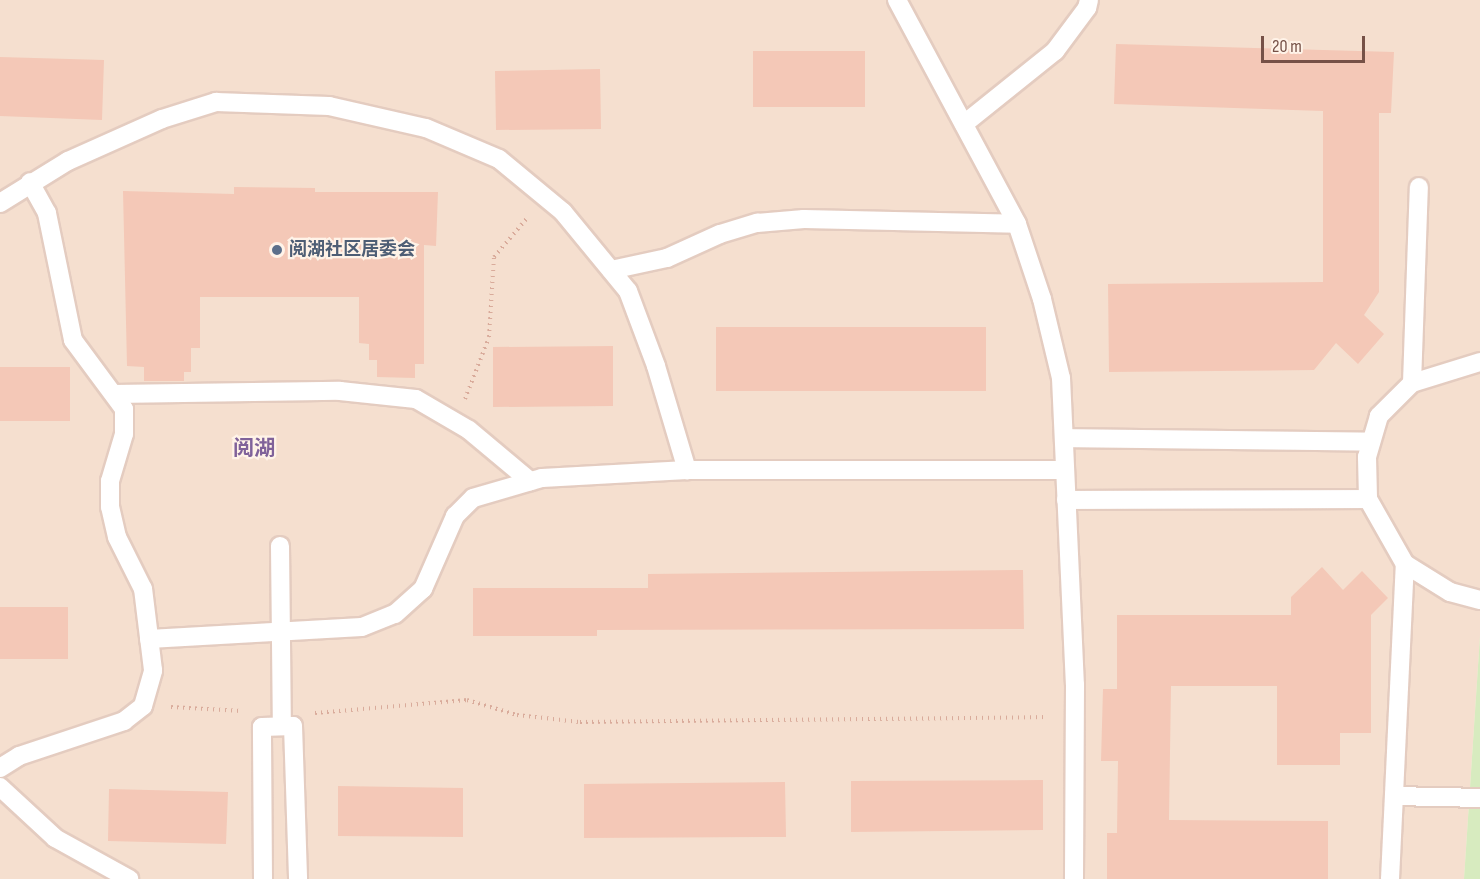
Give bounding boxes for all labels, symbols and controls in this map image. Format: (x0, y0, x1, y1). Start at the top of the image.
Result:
scale bar (1264, 24, 1368, 62)
text: 20 m (1272, 36, 1302, 57)
place label: 阅湖社区居委会 (289, 239, 415, 261)
marker: 阅湖社区居委会 (270, 243, 284, 257)
district label: 阅湖 (233, 436, 275, 462)

